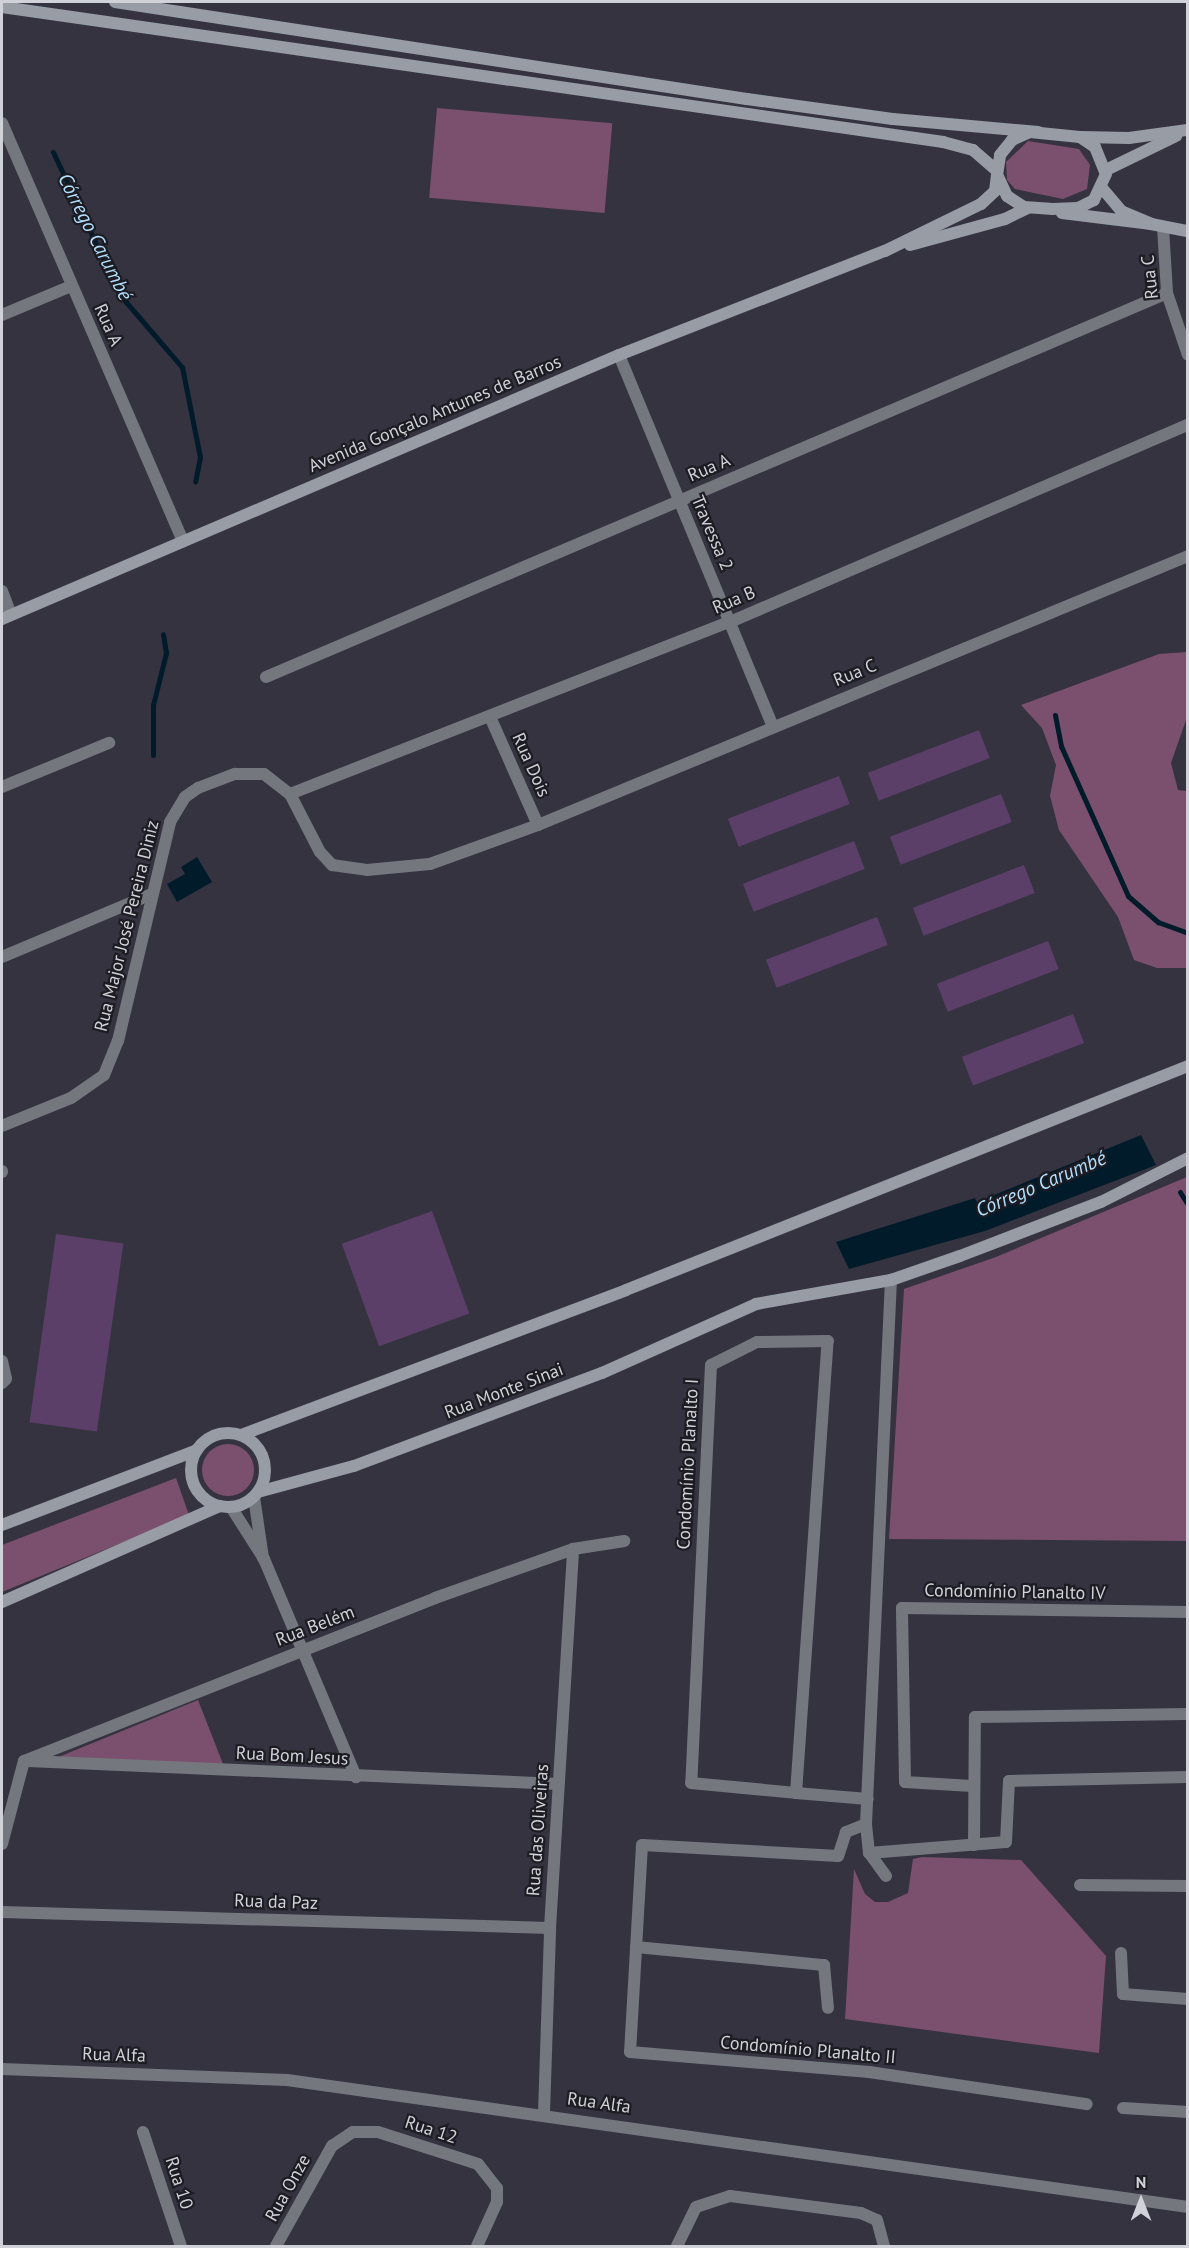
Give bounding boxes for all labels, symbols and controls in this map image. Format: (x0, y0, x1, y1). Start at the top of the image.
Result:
water label: Córrego Carumbé (53, 169, 137, 305)
street label: Rua C (1137, 254, 1163, 300)
street label: Rua A (89, 300, 127, 350)
street label: Avenida Gonçalo Antunes de Barros (305, 351, 565, 477)
street label: Rua A (684, 449, 734, 487)
street label: Travessa 2 (687, 492, 737, 574)
street label: Rua B (709, 581, 759, 619)
street label: Rua C (830, 655, 880, 691)
street label: Rua Dois (507, 730, 555, 800)
street label: Rua Major José Pereira Diniz (90, 818, 164, 1034)
water label: Córrego Carumbé (972, 1146, 1110, 1222)
street label: Rua Monte Sinai (442, 1358, 566, 1424)
street label: Condomínio Planalto I (673, 1378, 703, 1550)
street label: Condomínio Planalto IV (924, 1580, 1106, 1604)
street label: Rua Belém (273, 1601, 357, 1651)
street label: Rua Bom Jesus (235, 1742, 349, 1770)
street label: Rua das Oliveiras (523, 1763, 553, 1897)
street label: Rua da Paz (234, 1890, 318, 1914)
street label: Condomínio Planalto II (719, 2032, 897, 2068)
street label: Rua Alfa (81, 2043, 147, 2067)
street label: Rua Alfa (566, 2088, 632, 2118)
street label: Rua 12 (402, 2111, 460, 2149)
street label: Rua Onze (261, 2151, 315, 2225)
street label: Rua 10 (160, 2154, 198, 2212)
north arrow (1111, 2170, 1171, 2230)
text: N (1136, 2172, 1146, 2192)

